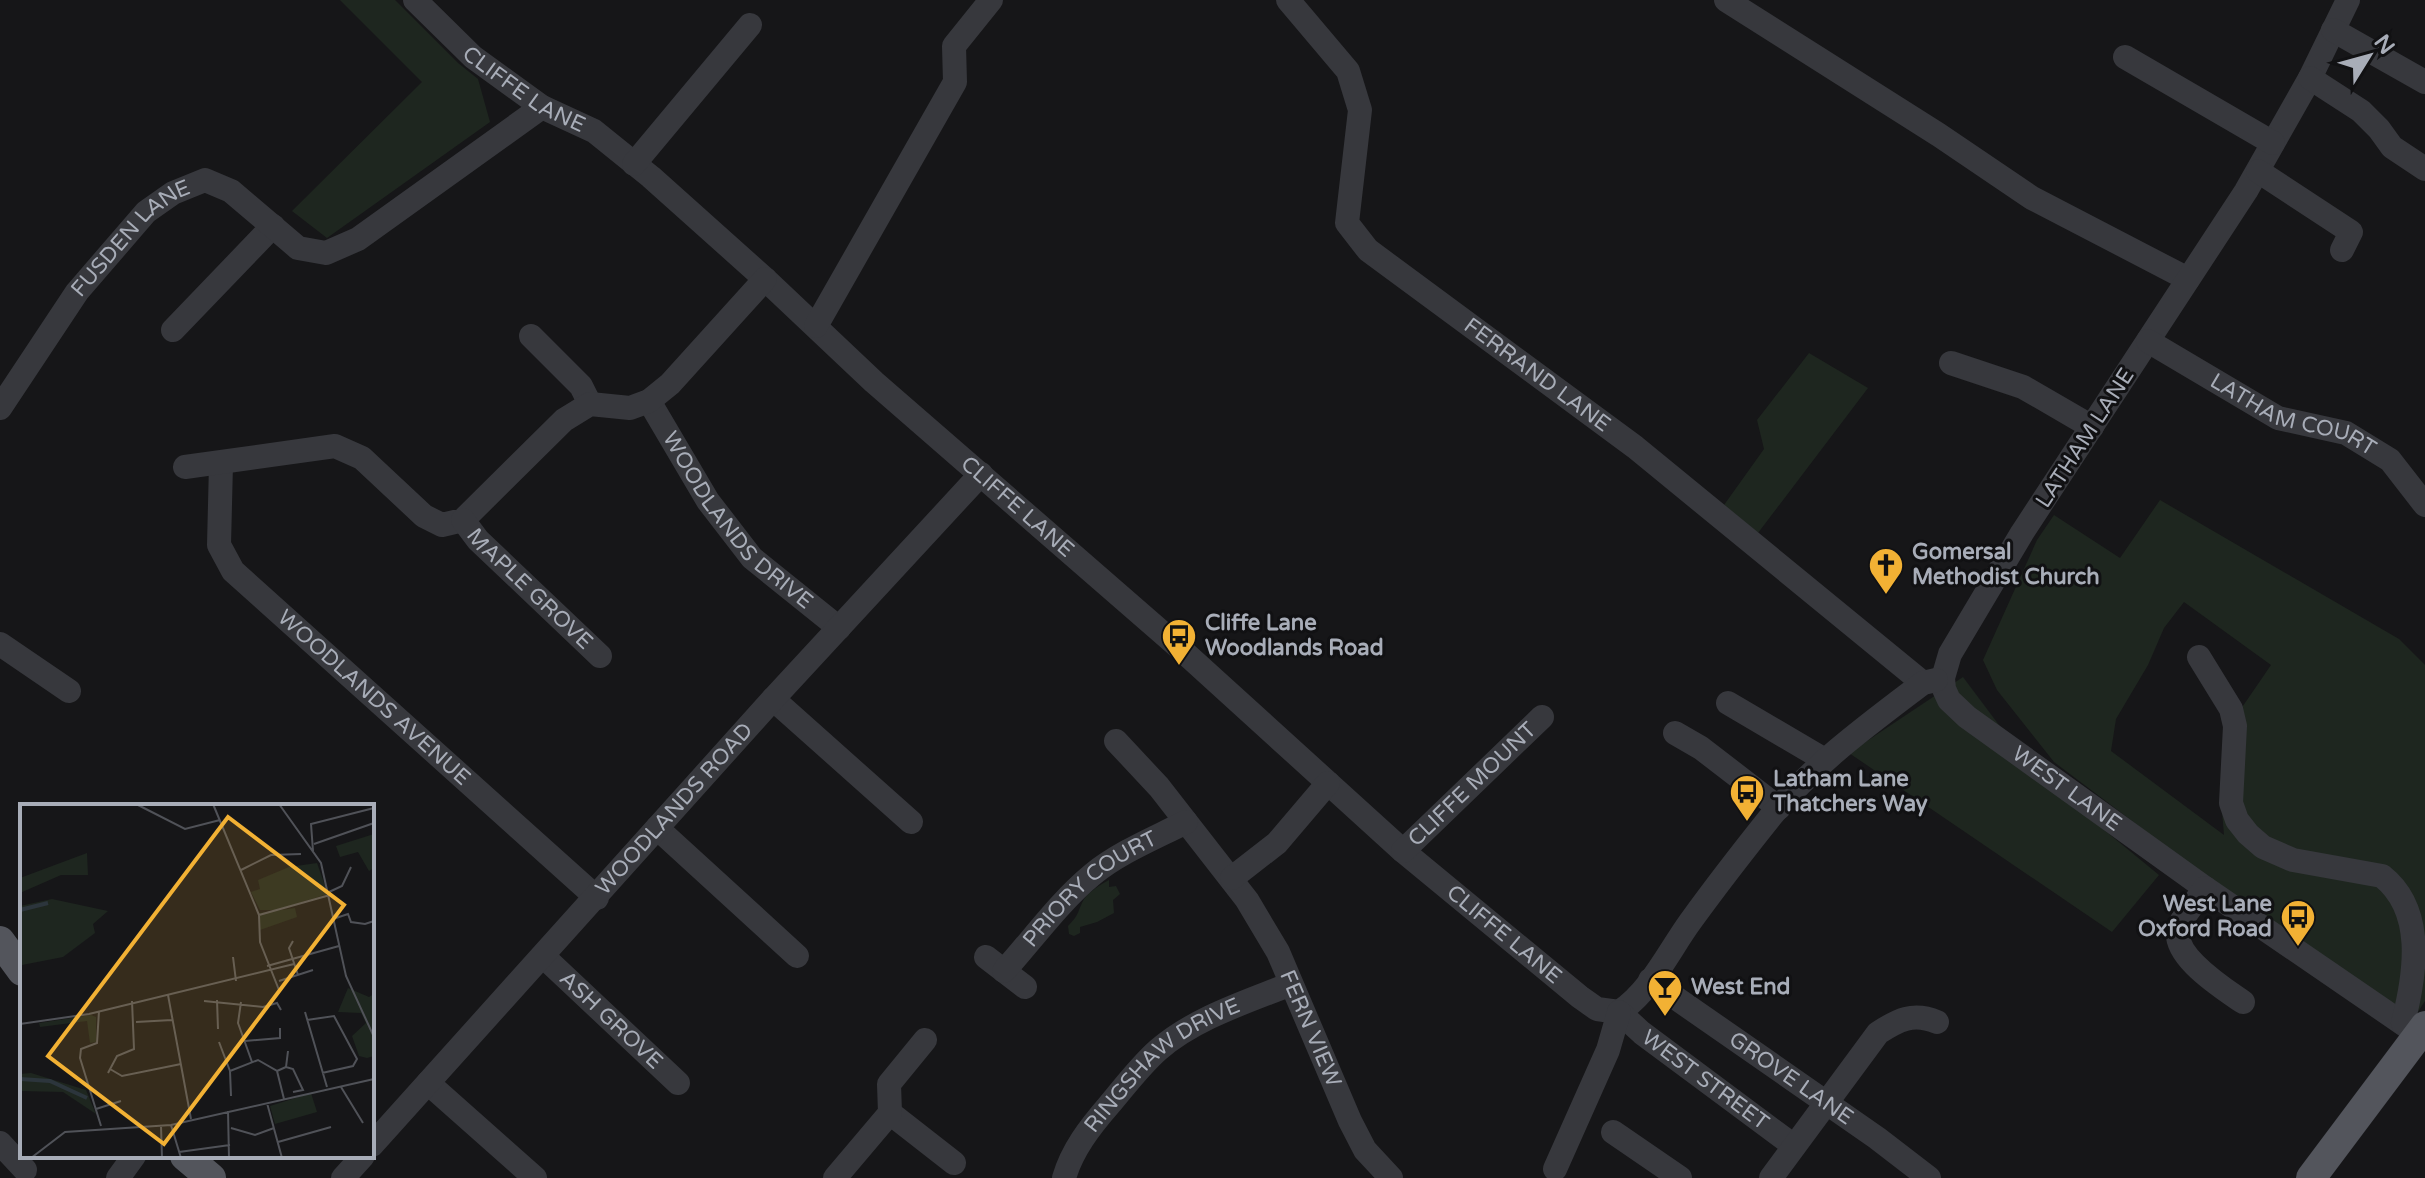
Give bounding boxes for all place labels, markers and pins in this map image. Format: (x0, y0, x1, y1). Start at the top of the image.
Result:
place label: Gomersal Methodist Church (1912, 539, 2100, 590)
church icon: Gomersal Methodist Church (1867, 546, 1905, 596)
place label: Cliffe Lane Woodlands Road (1205, 610, 1384, 661)
bus stop icon: Cliffe Lane Woodlands Road (1160, 617, 1198, 667)
place label: Latham Lane Thatchers Way (1772, 766, 1928, 817)
bus stop icon: Latham Lane Thatchers Way (1728, 773, 1766, 823)
place label: West Lane Oxford Road (2138, 891, 2272, 942)
bus stop icon: West Lane Oxford Road (2279, 898, 2317, 948)
bar icon: West End (1646, 968, 1684, 1018)
place label: West End (1691, 974, 1790, 1000)

